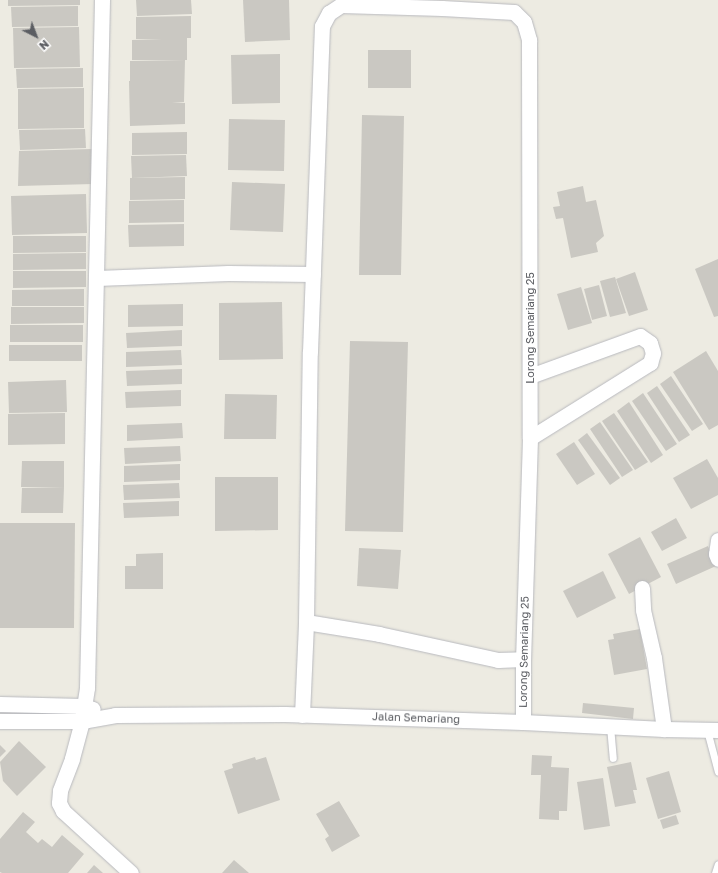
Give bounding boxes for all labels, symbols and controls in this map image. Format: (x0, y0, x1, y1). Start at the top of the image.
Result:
north arrow (16, 16, 56, 56)
text: N (37, 38, 52, 53)
street label: Lorong Semariang 25 (523, 272, 537, 384)
street label: Lorong Semariang 25 (516, 596, 532, 708)
street label: Jalan Semariang (372, 710, 460, 726)

